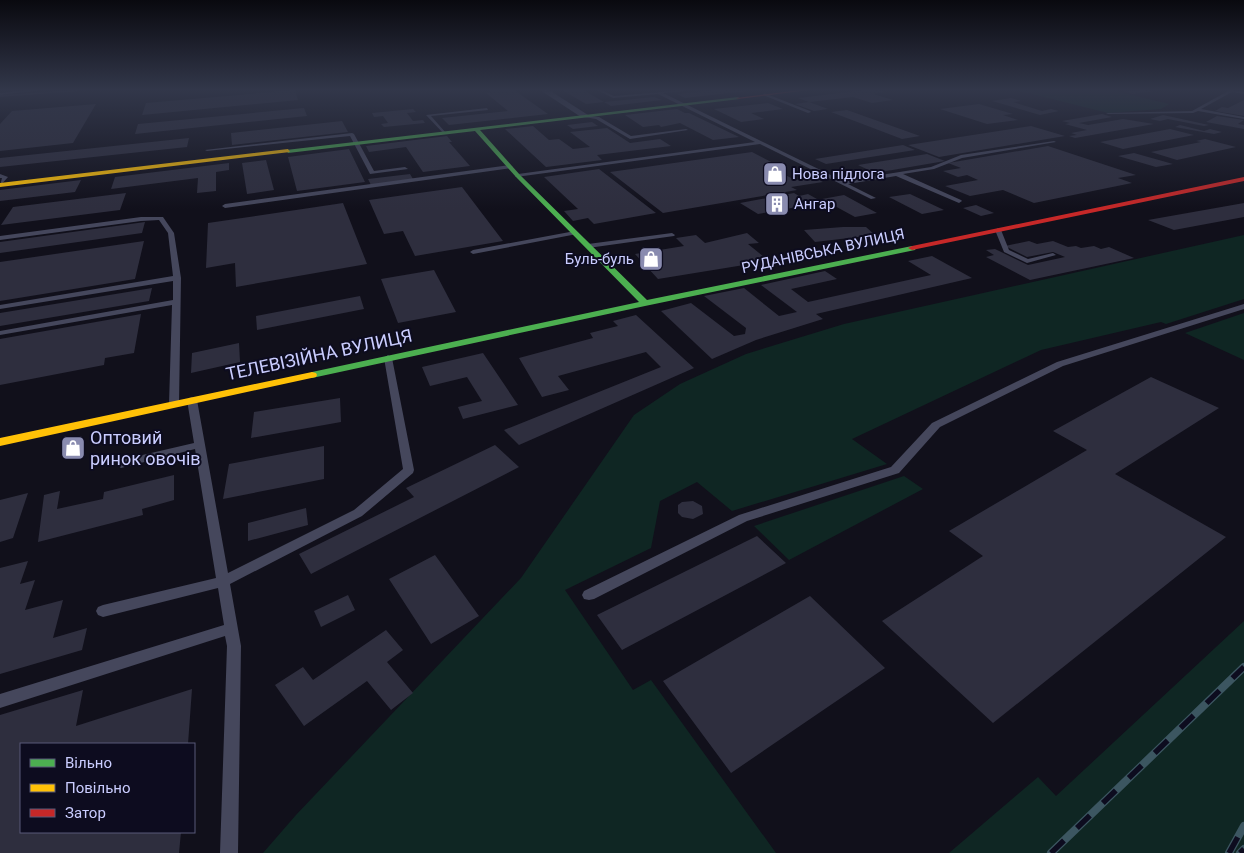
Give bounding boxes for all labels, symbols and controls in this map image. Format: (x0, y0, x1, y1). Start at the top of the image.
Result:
shop icon: Нова підлога (762, 161, 788, 187)
place label: Нова підлога (792, 165, 885, 183)
building icon: Ангар (764, 191, 790, 217)
place label: Ангар (794, 195, 835, 213)
street label: РУДАНІВСЬКА ВУЛИЦЯ (740, 225, 906, 277)
shop icon: Буль-буль (638, 246, 664, 272)
place label: Буль-буль (565, 250, 634, 268)
street label: ТЕЛЕВІЗІЙНА ВУЛИЦЯ (224, 325, 414, 385)
place label: Оптовий ринок овочів (90, 427, 201, 469)
shop icon: Оптовий ринок овочів (60, 435, 86, 461)
legend (20, 743, 195, 833)
text: Вільно (65, 754, 112, 772)
text: Повільно (65, 779, 131, 797)
text: Затор (65, 804, 106, 822)

